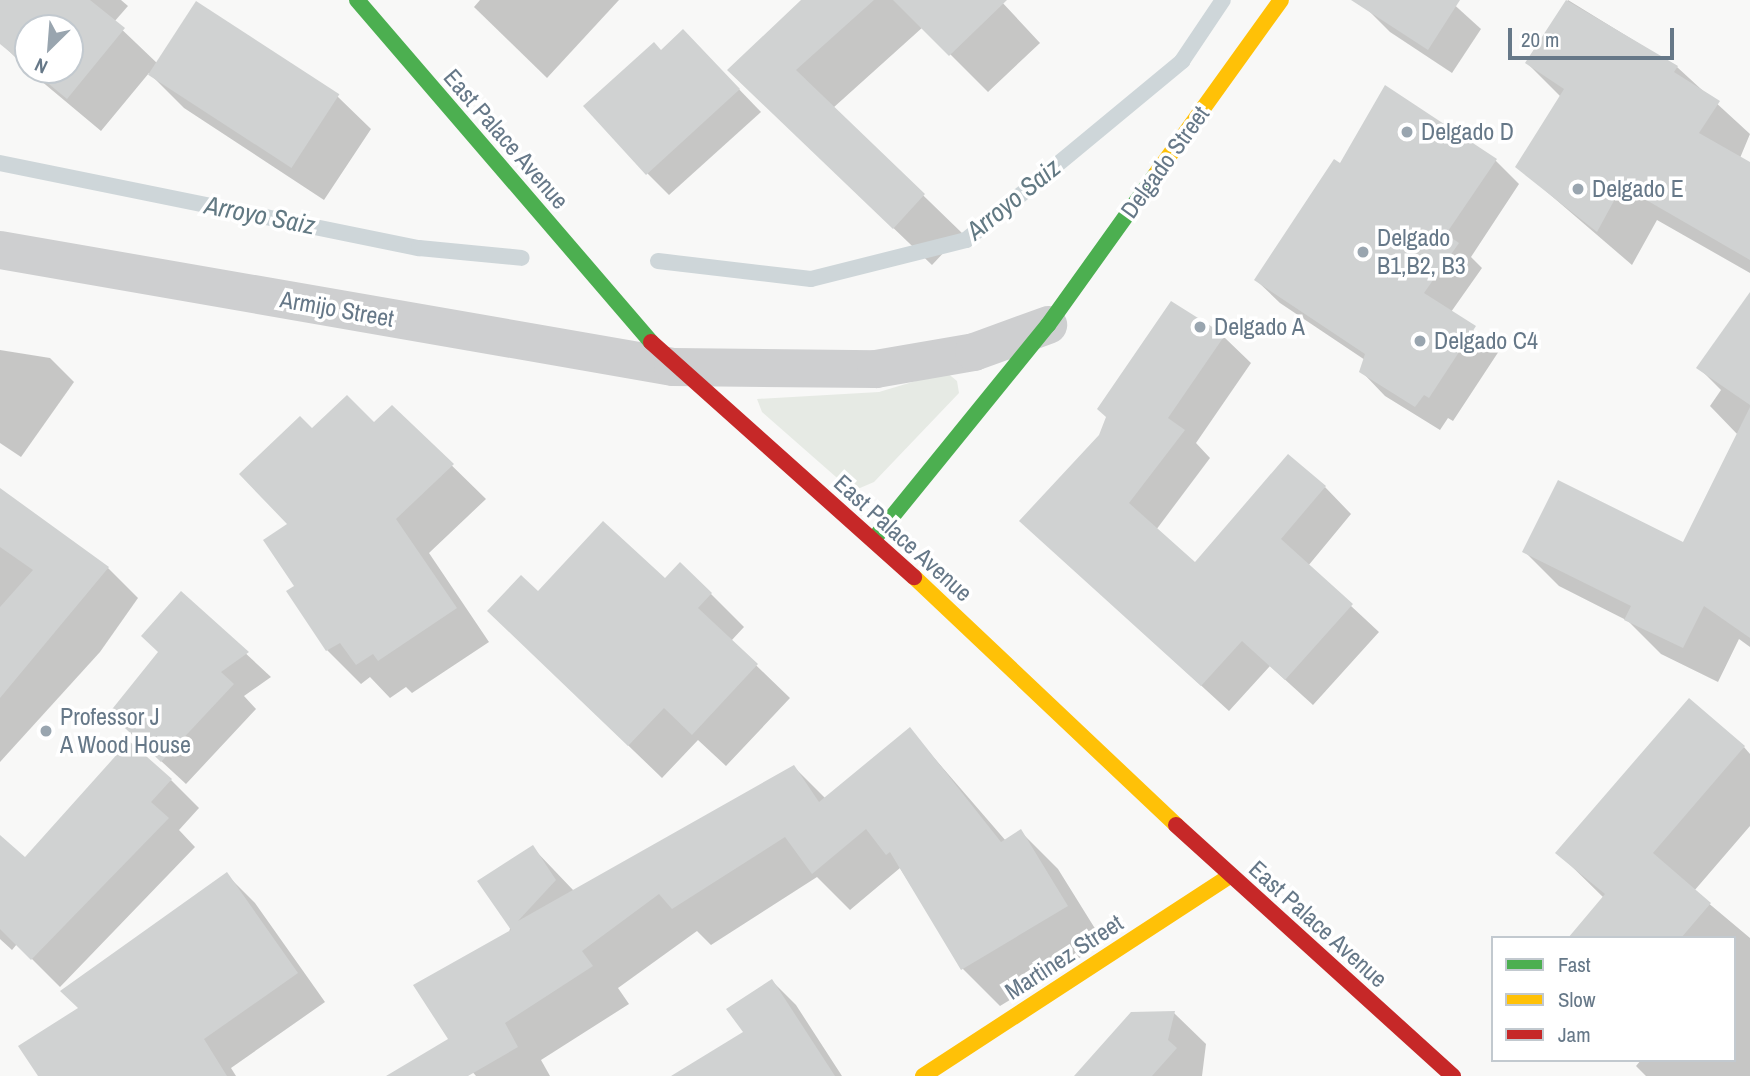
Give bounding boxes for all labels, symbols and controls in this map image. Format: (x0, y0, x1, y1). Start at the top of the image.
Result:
north arrow (14, 14, 84, 84)
scale bar (1512, 14, 1678, 58)
text: 20 m (1521, 25, 1559, 54)
text: N (30, 52, 52, 80)
street label: East Palace Avenue (437, 63, 575, 215)
street label: Delgado Street (1115, 100, 1215, 224)
place label: Delgado D (1421, 118, 1514, 146)
marker: Delgado D (1399, 124, 1415, 140)
water label: Arroyo Saiz (960, 152, 1066, 246)
place label: Delgado E (1592, 175, 1684, 203)
marker: Delgado E (1570, 181, 1586, 197)
water label: Arroyo Saiz (202, 189, 318, 241)
place label: Delgado B1,B2, B3 (1377, 224, 1466, 280)
marker: Delgado B1,B2, B3 (1355, 244, 1371, 260)
street label: Armijo Street (278, 285, 396, 333)
place label: Delgado A (1214, 313, 1306, 341)
marker: Delgado A (1192, 319, 1208, 335)
place label: Delgado C4 (1434, 327, 1538, 355)
marker: Delgado C4 (1412, 333, 1428, 349)
street label: East Palace Avenue (828, 468, 978, 608)
place label: Professor J A Wood House (60, 703, 192, 759)
marker: Professor J A Wood House (38, 723, 54, 739)
street label: East Palace Avenue (1243, 854, 1393, 994)
street label: Martinez Street (1000, 908, 1128, 1006)
legend (1491, 936, 1736, 1062)
text: Fast (1558, 950, 1591, 979)
text: Slow (1558, 985, 1595, 1014)
text: Jam (1558, 1020, 1591, 1049)

